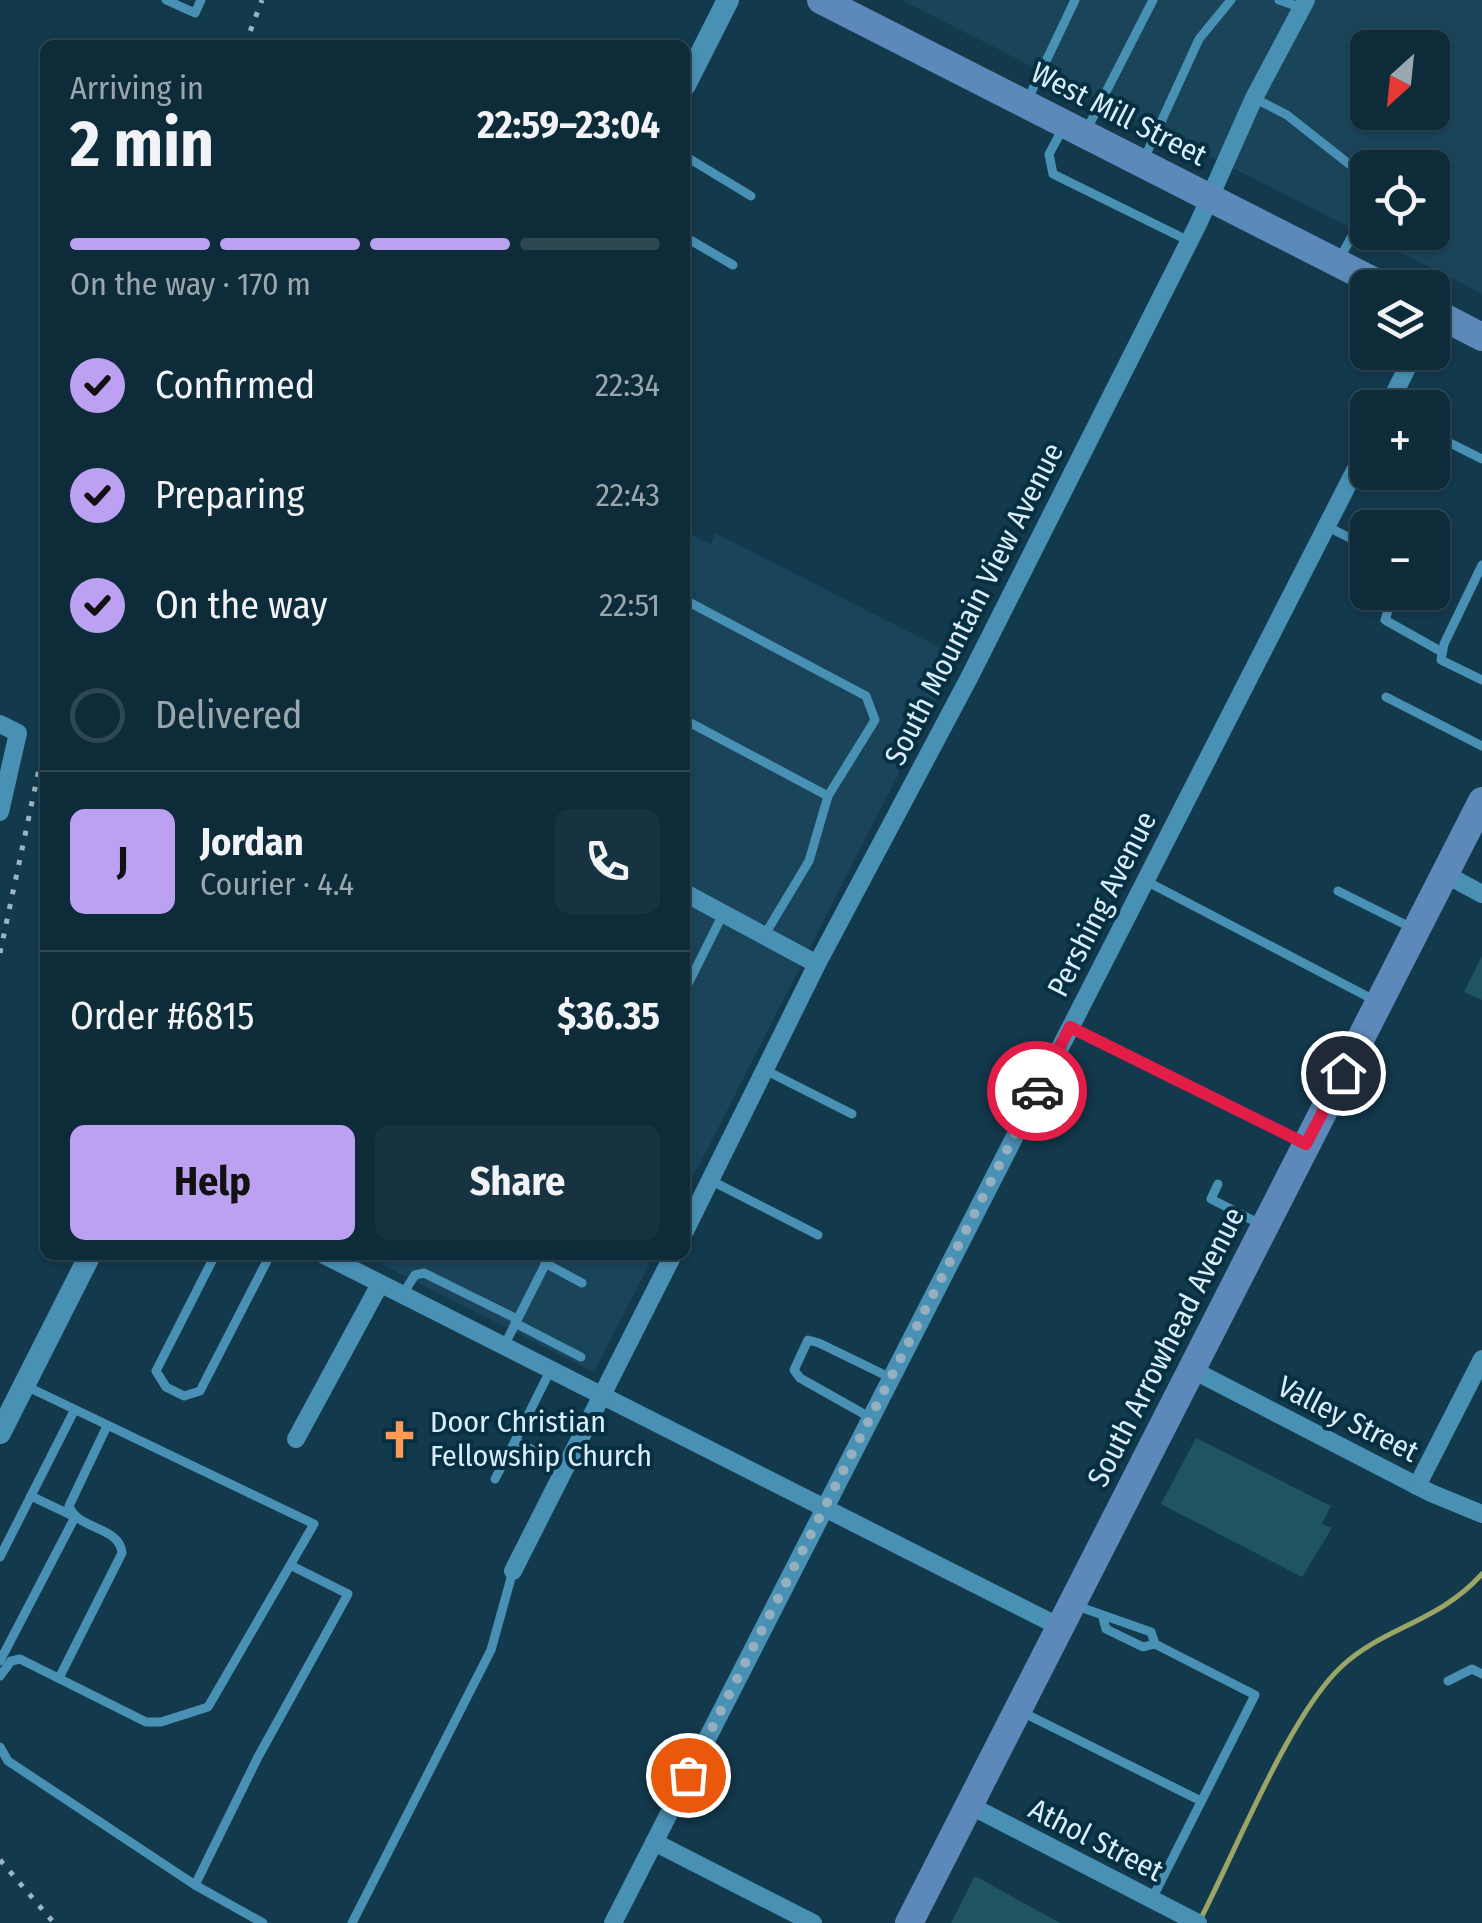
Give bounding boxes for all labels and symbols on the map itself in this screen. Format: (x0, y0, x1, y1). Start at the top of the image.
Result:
north arrow (1350, 30, 1450, 130)
street label: West Mill Street (1025, 54, 1213, 174)
street label: South Mountain View Avenue (877, 437, 1071, 771)
street label: Pershing Avenue (1040, 805, 1164, 1003)
pin (1301, 1031, 1386, 1116)
courier (987, 1041, 1087, 1141)
street label: South Arrowhead Avenue (1080, 1201, 1252, 1493)
street label: Valley Street (1272, 1368, 1425, 1470)
place label: Door Christian Fellowship Church (430, 1404, 652, 1474)
church icon: Door Christian Fellowship Church (379, 1418, 421, 1460)
pin (646, 1733, 731, 1818)
street label: Athol Street (1023, 1791, 1169, 1889)

